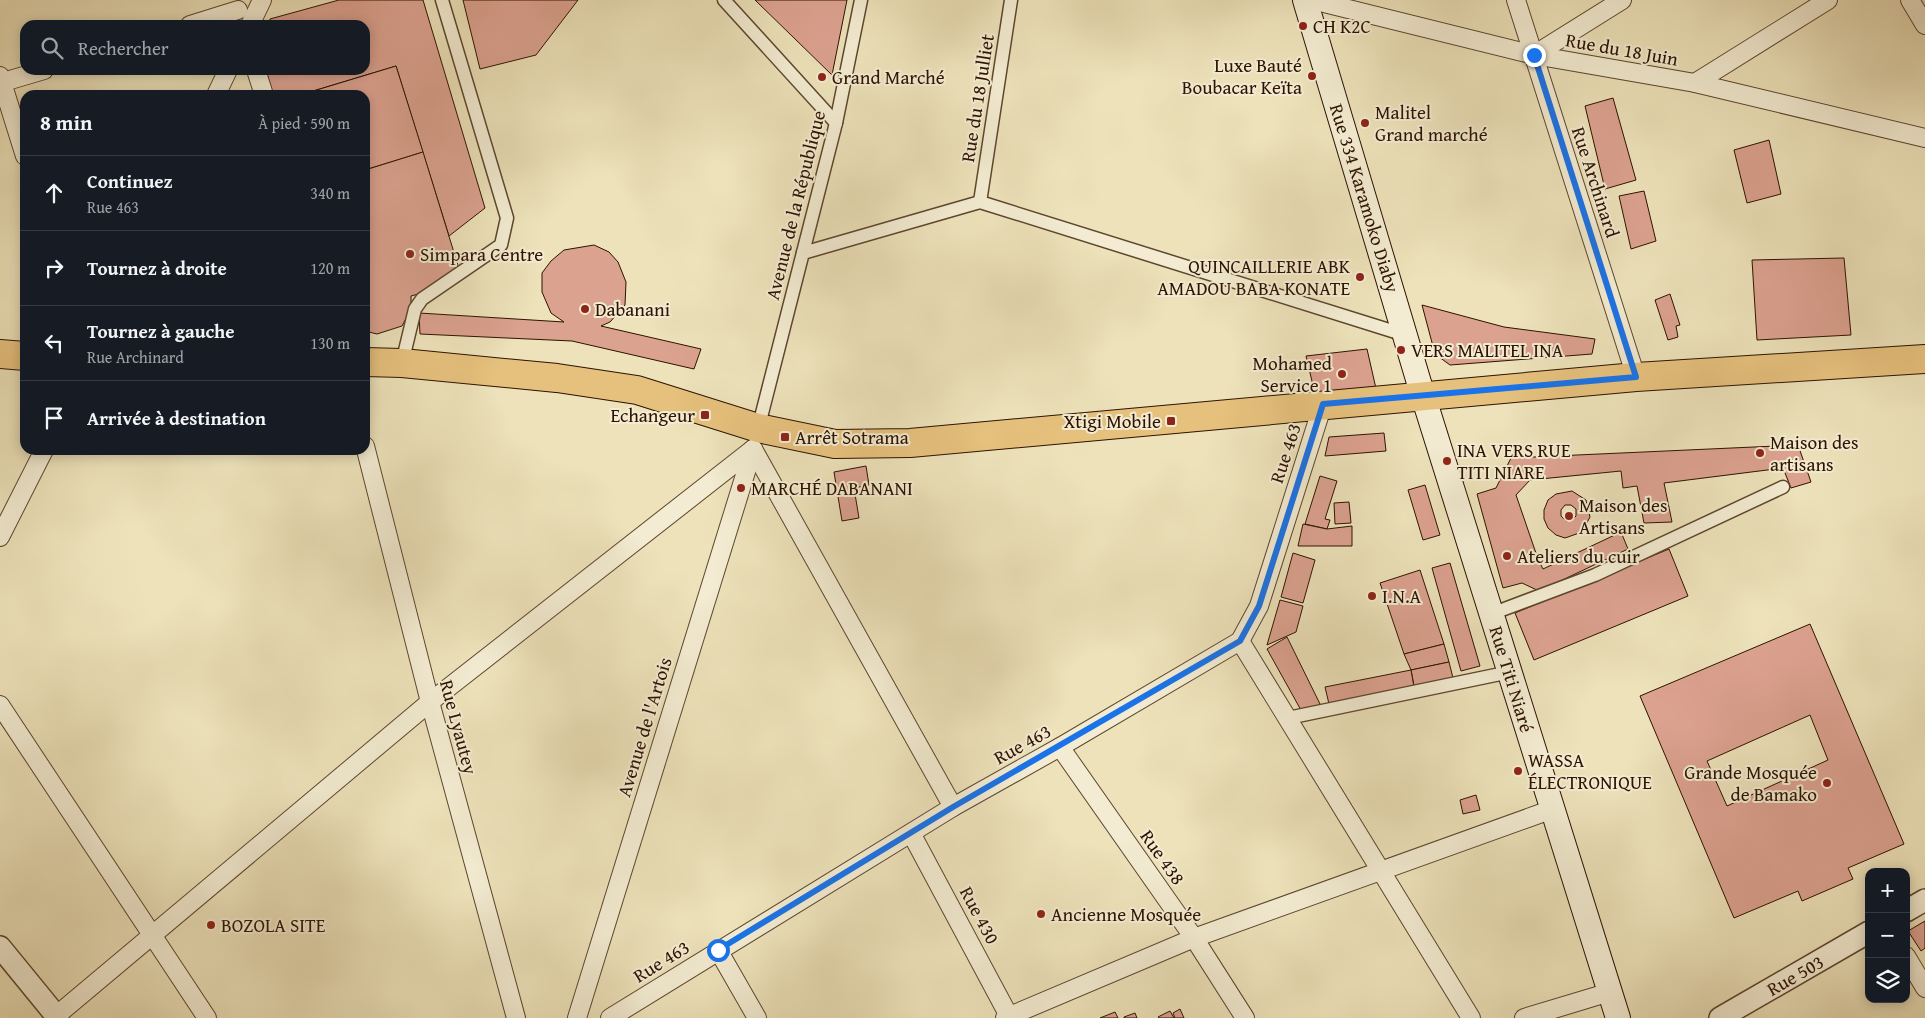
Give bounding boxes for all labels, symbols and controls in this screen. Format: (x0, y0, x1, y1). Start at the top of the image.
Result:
place label: CH K2C (1313, 12, 1371, 40)
search box (20, 20, 370, 75)
marker: CH K2C (1297, 20, 1309, 32)
street label: Rue du 18 Juin (1564, 25, 1681, 73)
street label: Rue du 18 Julliet (953, 32, 1001, 164)
icon: search (38, 34, 66, 62)
text: Rechercher (78, 34, 169, 62)
route end (1523, 44, 1546, 67)
place label: Luxe Bauté Boubacar Keïta (1182, 51, 1302, 101)
place label: Grand Marché (832, 63, 945, 91)
marker: Luxe Bauté Boubacar Keïta (1306, 70, 1318, 82)
marker: Grand Marché (816, 71, 828, 83)
place label: Malitel Grand marché (1375, 98, 1488, 148)
street label: Rue 334 Karamoko Diaby (1323, 100, 1407, 296)
text: 8 min (40, 107, 92, 138)
street label: Avenue de la République (758, 107, 832, 303)
text: À pied · 590 m (258, 111, 350, 135)
marker: Malitel Grand marché (1359, 117, 1371, 129)
street label: Rue Archinard (1565, 123, 1627, 242)
text: Continuez (87, 167, 173, 195)
icon: ahead (40, 179, 68, 207)
text: 340 m (310, 181, 350, 205)
text: Rue 463 (87, 195, 139, 219)
place label: Simpara Centre (420, 240, 543, 268)
marker: Simpara Centre (404, 248, 416, 260)
place label: QUINCAILLERIE ABK AMADOU BABA KONATE (1157, 252, 1351, 302)
icon: right (40, 254, 68, 282)
text: Tournez à droite (87, 254, 227, 282)
text: 120 m (310, 256, 350, 280)
marker: QUINCAILLERIE ABK AMADOU BABA KONATE (1354, 271, 1366, 283)
place label: Dabanani (595, 295, 670, 323)
marker: Dabanani (579, 303, 591, 315)
text: Tournez à gauche (87, 317, 235, 345)
icon: left (40, 329, 68, 357)
text: 130 m (310, 331, 350, 355)
place label: VERS MALITEL INA (1411, 336, 1564, 364)
marker: VERS MALITEL INA (1395, 344, 1407, 356)
text: Rue Archinard (87, 345, 184, 369)
place label: Mohamed Service 1 (1253, 349, 1333, 399)
marker: Mohamed Service 1 (1336, 368, 1348, 380)
place label: Echangeur (610, 401, 695, 429)
icon: arrive (40, 404, 68, 432)
text: Arrivée à destination (87, 404, 266, 432)
place label: Xtigi Mobile (1064, 407, 1161, 435)
marker: Echangeur (699, 409, 711, 421)
marker: Xtigi Mobile (1165, 415, 1177, 427)
street label: Rue 463 (1262, 419, 1308, 487)
place label: Arrêt Sotrama (795, 423, 909, 451)
place label: Maison des artisans (1770, 428, 1859, 478)
marker: Arrêt Sotrama (779, 431, 791, 443)
place label: INA VERS RUE TITI NIARE (1457, 436, 1571, 486)
marker: Maison des artisans (1754, 447, 1766, 459)
marker: INA VERS RUE TITI NIARE (1441, 455, 1453, 467)
place label: MARCHÉ DABANANI (751, 474, 913, 502)
marker: MARCHÉ DABANANI (735, 482, 747, 494)
place label: Maison des Artisans (1579, 491, 1668, 541)
marker: Maison des Artisans (1563, 510, 1575, 522)
place label: Ateliers du cuir (1517, 542, 1640, 570)
marker: Ateliers du cuir (1501, 550, 1513, 562)
place label: I.N.A (1382, 582, 1421, 610)
marker: I.N.A (1366, 590, 1378, 602)
street label: Rue Titi Niaré (1483, 622, 1541, 736)
street label: Avenue de l'Artois (609, 654, 679, 800)
street label: Rue Lyautey (433, 676, 485, 778)
street label: Rue 463 (988, 717, 1056, 771)
place label: WASSA ÉLECTRONIQUE (1528, 746, 1652, 796)
place label: Grande Mosquée de Bamako (1684, 758, 1817, 808)
marker: WASSA ÉLECTRONIQUE (1512, 765, 1524, 777)
marker: Grande Mosquée de Bamako (1821, 777, 1833, 789)
street label: Rue 438 (1134, 824, 1192, 890)
map controls (1865, 868, 1910, 1003)
button: + (1865, 868, 1910, 913)
street label: Rue 430 (953, 881, 1007, 949)
place label: Ancienne Mosquée (1051, 900, 1201, 928)
marker: Ancienne Mosquée (1035, 908, 1047, 920)
place label: BOZOLA SITE (221, 911, 326, 939)
button: − (1865, 913, 1910, 958)
marker: BOZOLA SITE (205, 919, 217, 931)
street label: Rue 463 (627, 933, 695, 989)
route start (707, 939, 730, 962)
street label: Rue 503 (1761, 947, 1829, 1003)
button: layers (1865, 958, 1910, 1003)

